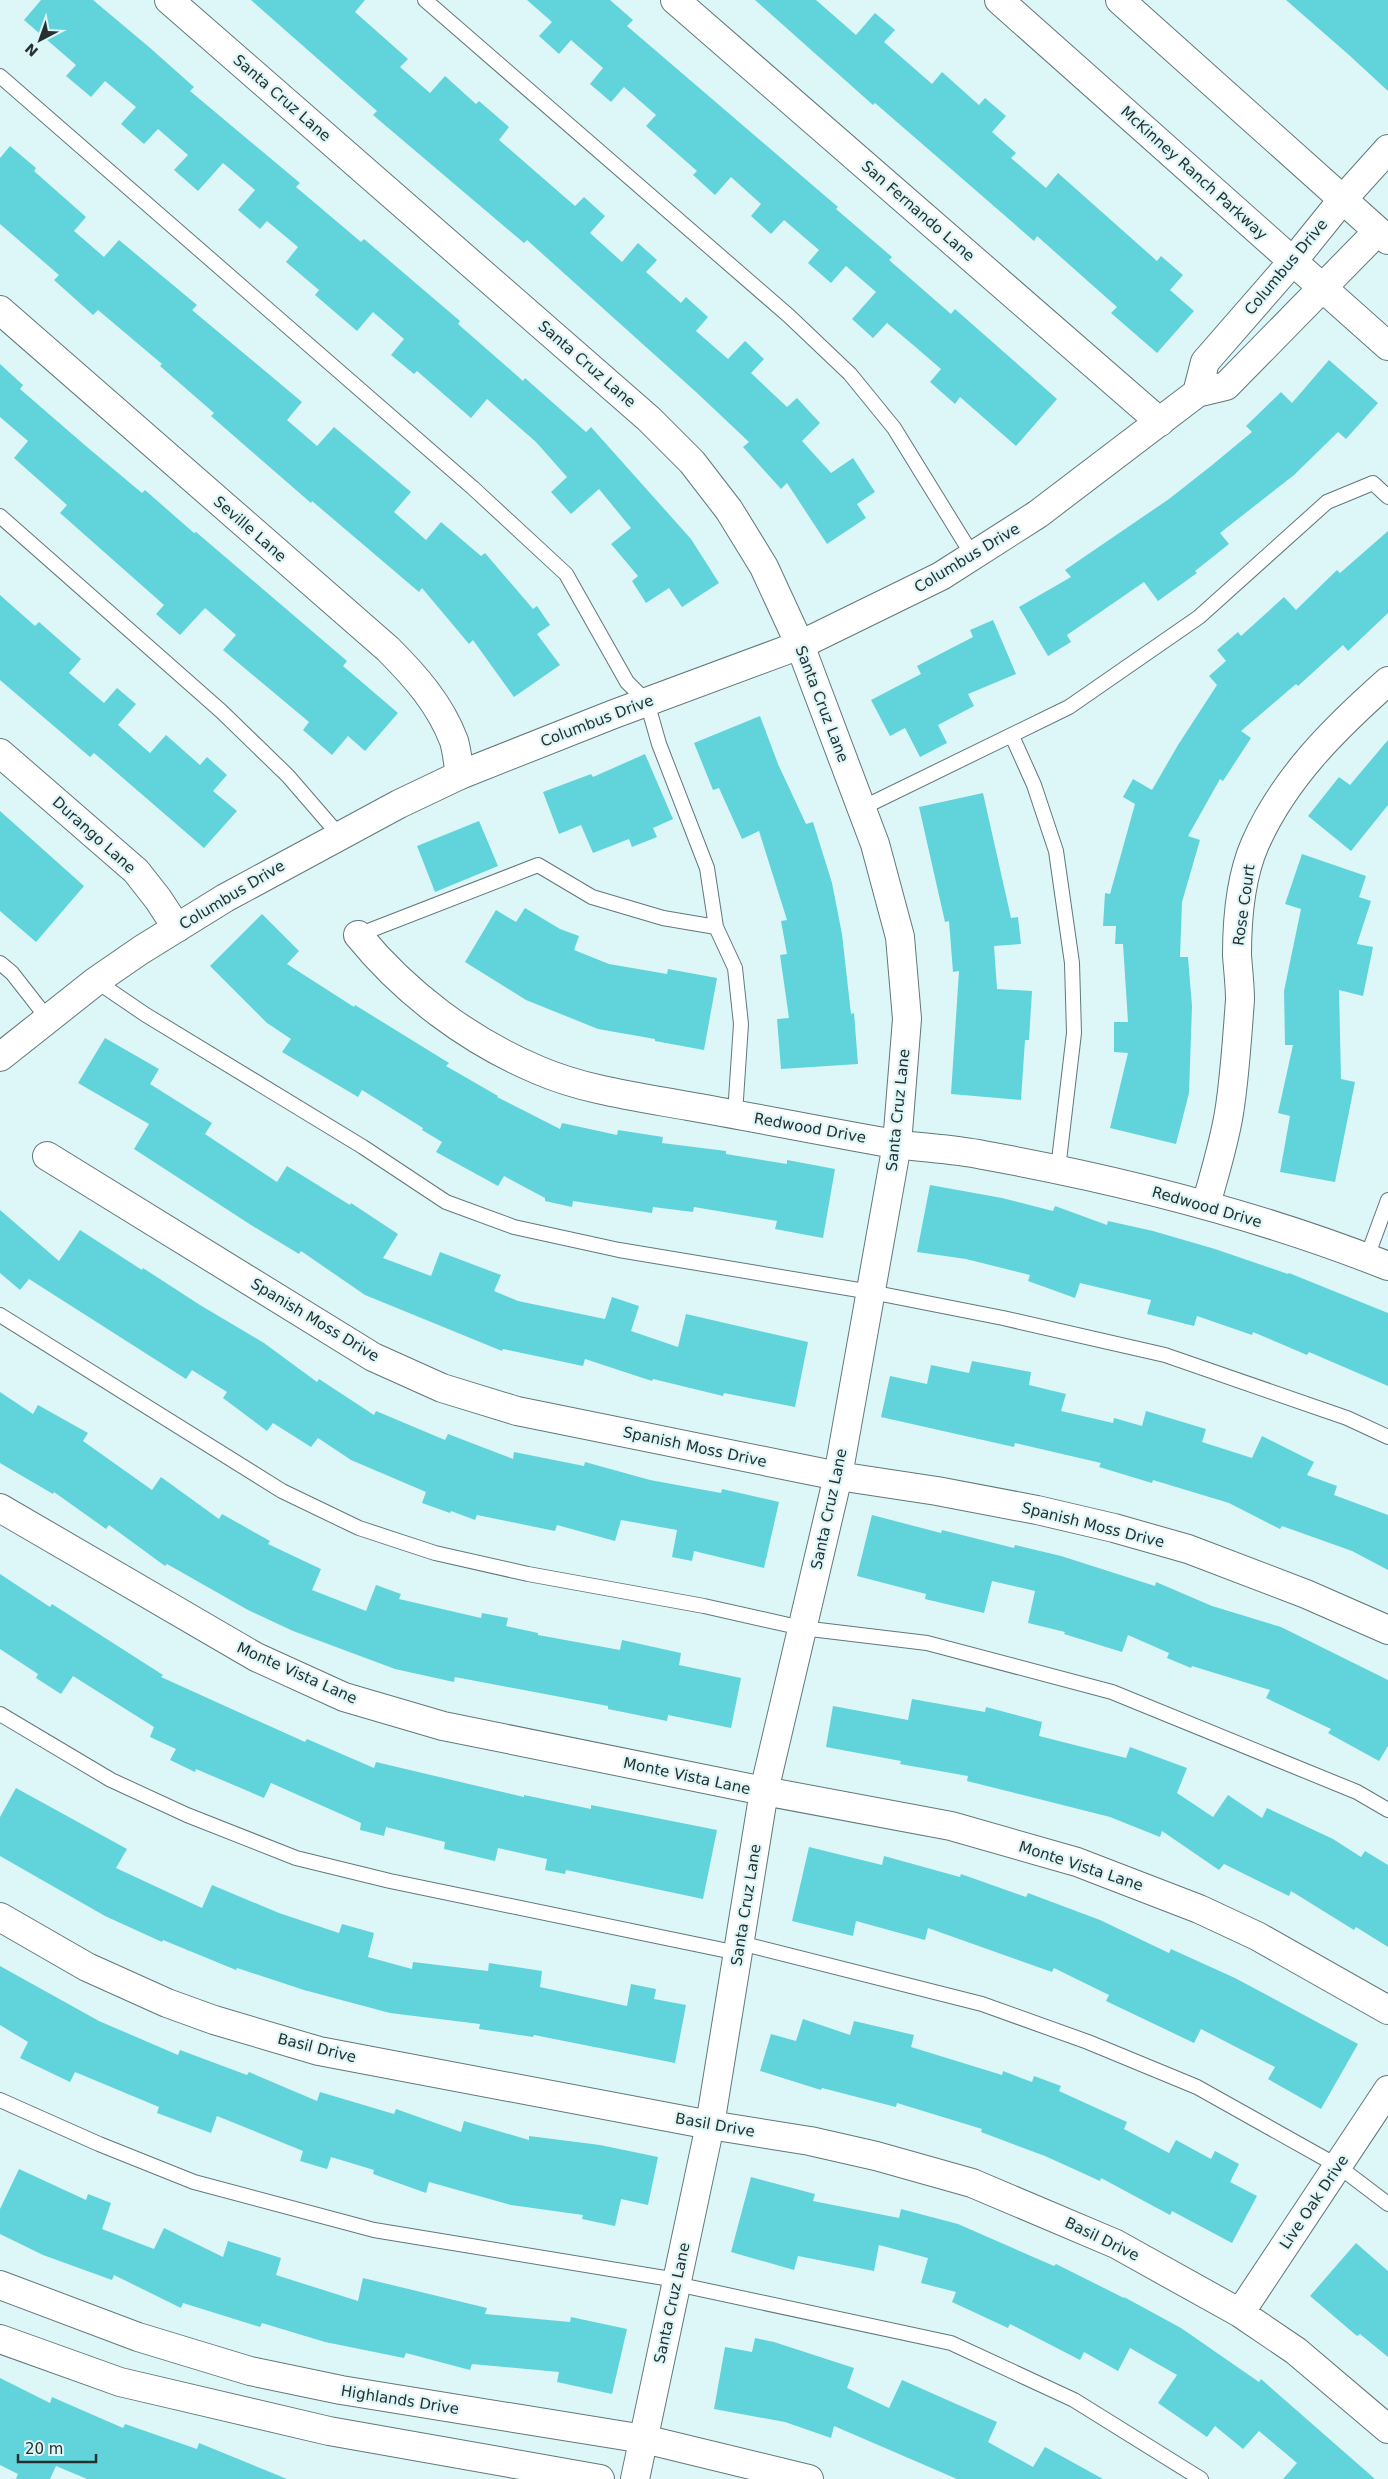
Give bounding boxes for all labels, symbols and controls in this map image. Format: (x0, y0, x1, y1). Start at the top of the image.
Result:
north arrow (15, 15, 65, 65)
text: N (22, 40, 41, 60)
street label: Santa Cruz Lane (230, 51, 334, 145)
street label: McKinney Ranch Parkway (1117, 102, 1271, 244)
street label: San Fernando Lane (858, 157, 978, 265)
street label: Columbus Drive (1241, 215, 1331, 319)
street label: Santa Cruz Lane (535, 317, 639, 411)
street label: Seville Lane (210, 493, 290, 565)
street label: Columbus Drive (911, 519, 1023, 597)
street label: Santa Cruz Lane (792, 643, 852, 765)
street label: Columbus Drive (538, 691, 656, 751)
street label: Durango Lane (49, 793, 139, 877)
street label: Columbus Drive (176, 856, 288, 934)
street label: Rose Court (1229, 863, 1259, 947)
street label: Santa Cruz Lane (883, 1048, 913, 1172)
street label: Redwood Drive (753, 1109, 867, 1147)
street label: Redwood Drive (1150, 1183, 1264, 1231)
street label: Spanish Moss Drive (248, 1275, 382, 1365)
street label: Spanish Moss Drive (621, 1423, 769, 1471)
street label: Santa Cruz Lane (807, 1447, 851, 1571)
street label: Spanish Moss Drive (1020, 1499, 1166, 1551)
street label: Monte Vista Lane (234, 1638, 360, 1708)
street label: Monte Vista Lane (622, 1754, 752, 1798)
street label: Monte Vista Lane (1017, 1837, 1145, 1895)
street label: Santa Cruz Lane (727, 1843, 765, 1967)
street label: Basil Drive (276, 2030, 358, 2066)
street label: Basil Drive (674, 2109, 756, 2141)
street label: Live Oak Drive (1276, 2151, 1352, 2253)
street label: Basil Drive (1062, 2213, 1142, 2265)
street label: Santa Cruz Lane (650, 2241, 694, 2365)
street label: Highlands Drive (340, 2382, 460, 2418)
scale bar (18, 2432, 95, 2464)
text: 20 m (25, 2440, 63, 2458)

